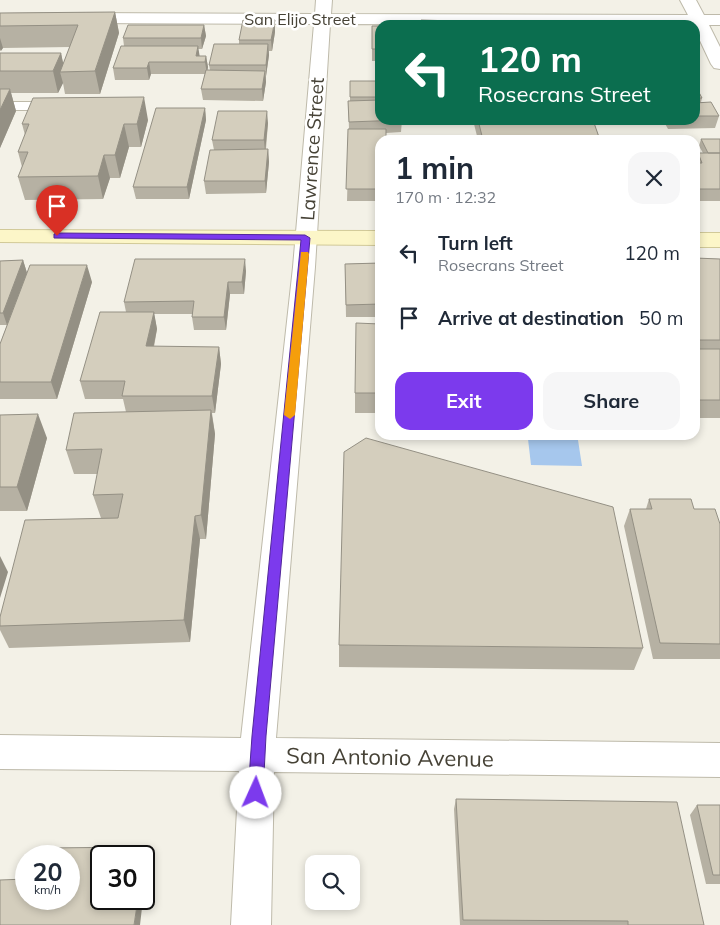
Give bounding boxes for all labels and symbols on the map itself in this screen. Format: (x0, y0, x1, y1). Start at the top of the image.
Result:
street label: San Elijo Street (244, 9, 356, 29)
street label: Lawrence Street (295, 76, 329, 221)
pin (36, 185, 78, 236)
street label: San Antonio Avenue (286, 741, 494, 773)
position arrow (229, 766, 281, 818)
speed limit sign: 30 (90, 845, 155, 910)

